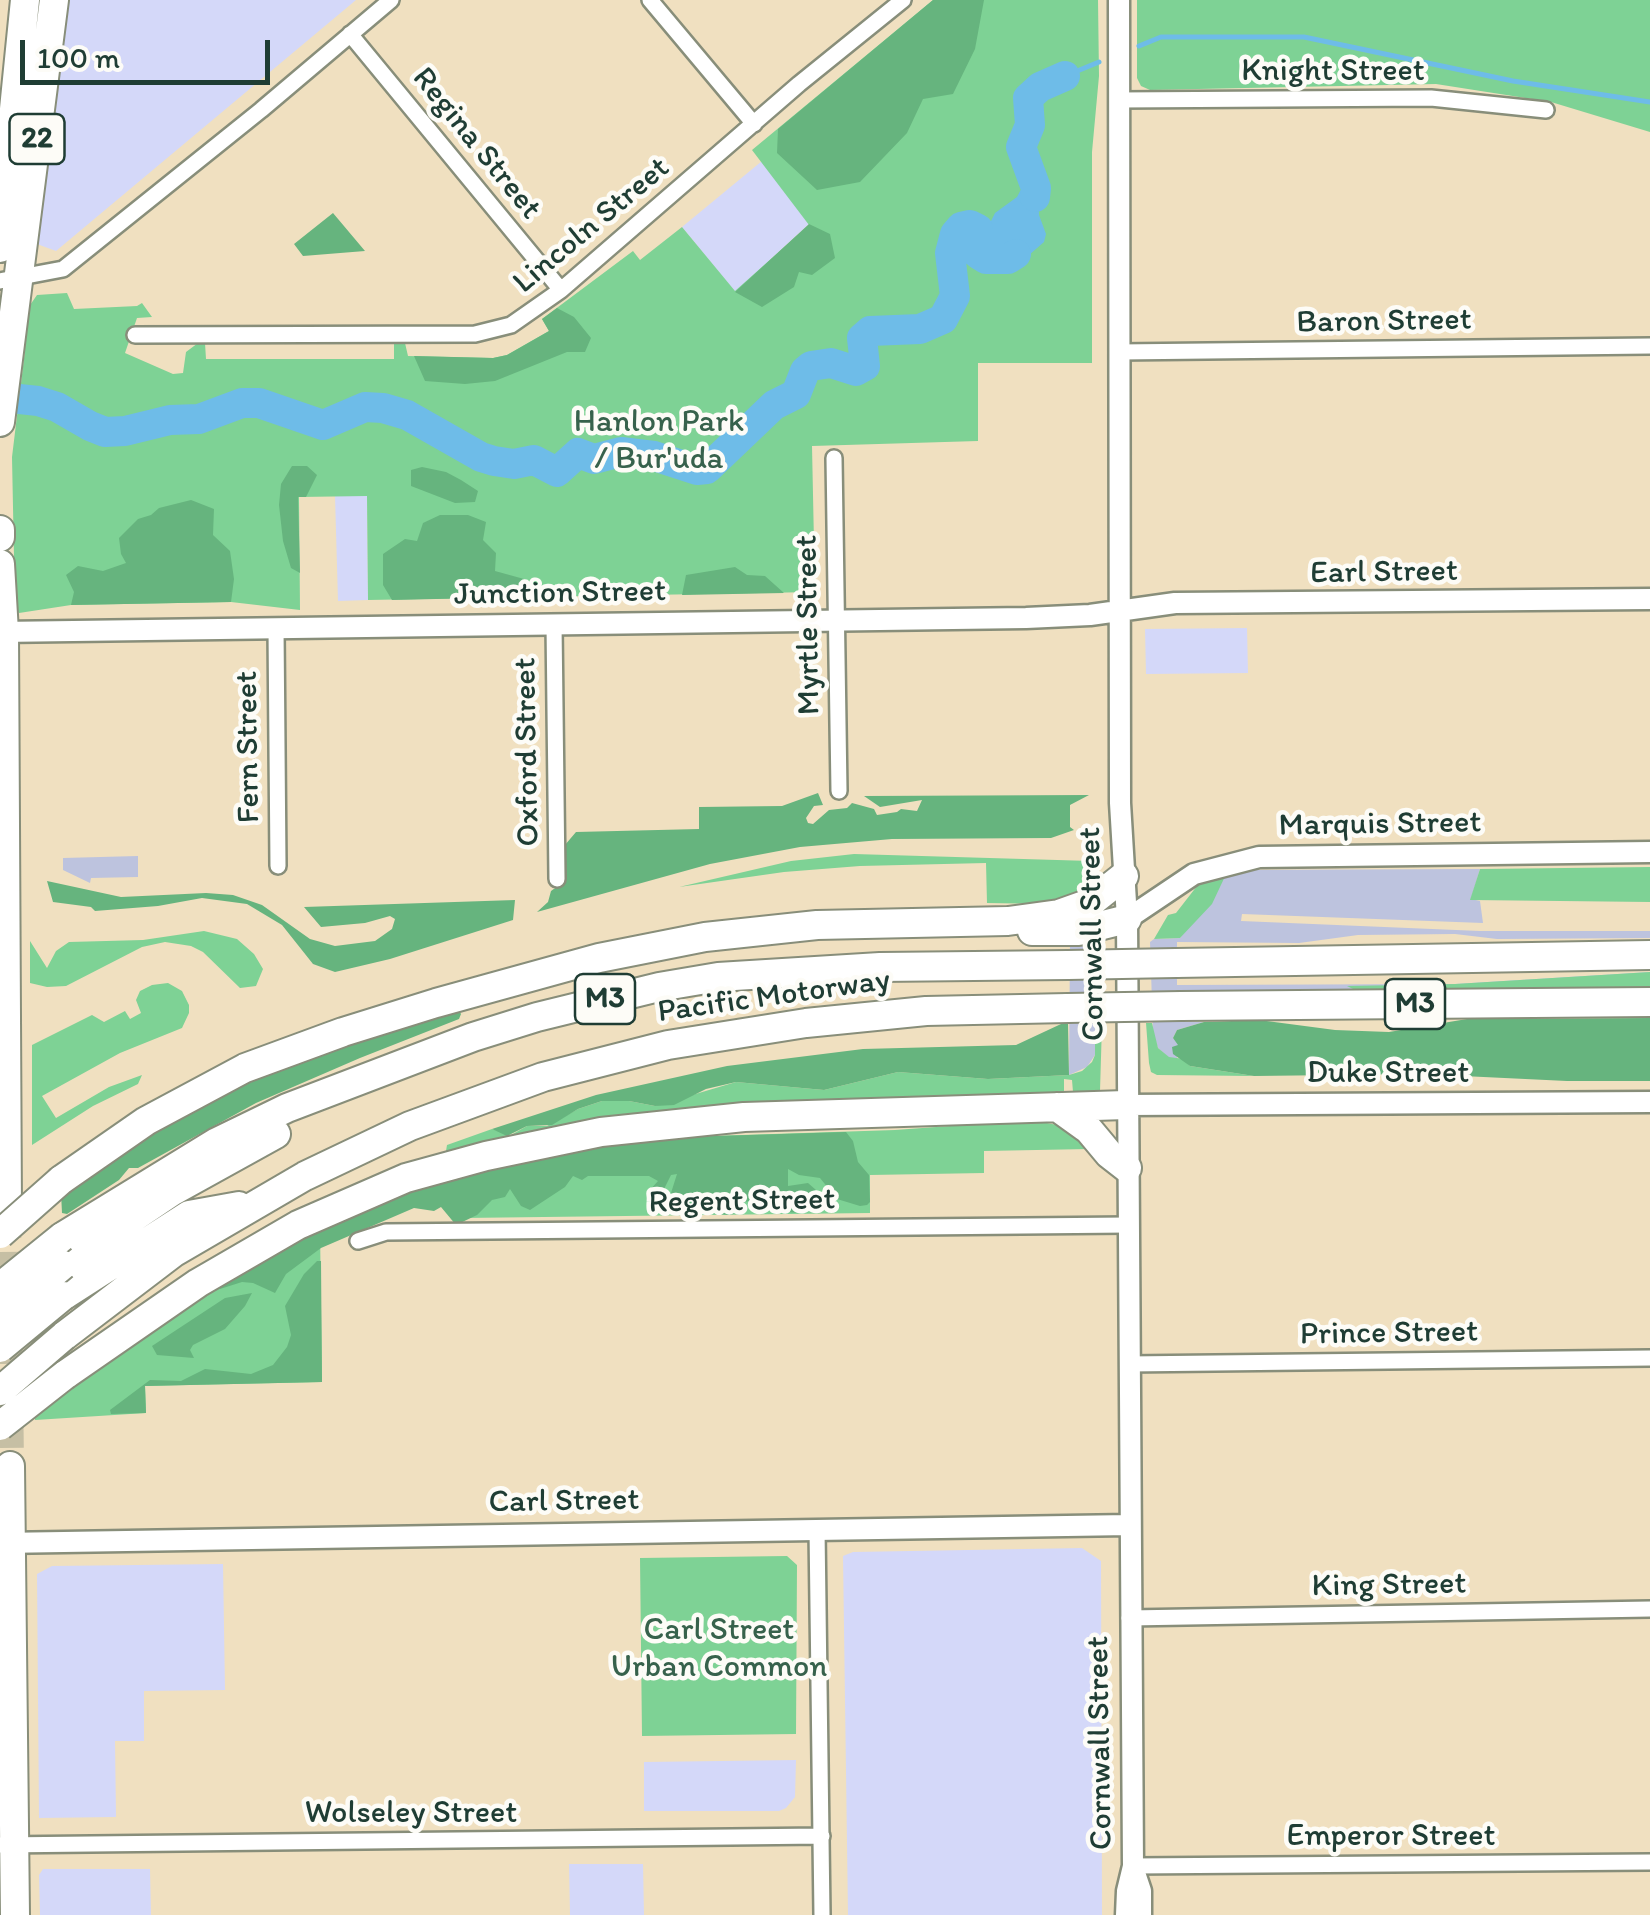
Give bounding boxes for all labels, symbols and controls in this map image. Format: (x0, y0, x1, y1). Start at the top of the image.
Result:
scale bar (25, 20, 275, 82)
text: 100 m (37, 39, 120, 76)
street label: Knight Street (1241, 53, 1425, 91)
street label: Regina Street (403, 60, 549, 228)
road number: 22 (10, 114, 64, 164)
street label: Lincoln Street (506, 150, 678, 302)
street label: Baron Street (1296, 301, 1472, 343)
park label: Hanlon Park / Bur'uda (574, 404, 744, 479)
street label: Myrtle Street (788, 535, 830, 715)
street label: Earl Street (1310, 553, 1458, 593)
street label: Junction Street (454, 573, 666, 615)
street label: Oxford Street (507, 657, 549, 847)
street label: Fern Street (228, 671, 270, 823)
street label: Marquis Street (1278, 804, 1482, 846)
street label: Cornwall Street (1072, 827, 1114, 1041)
street label: Pacific Motorway (655, 962, 893, 1032)
road number: M3 (575, 974, 635, 1024)
road number: M3 (1385, 979, 1445, 1029)
street label: Duke Street (1307, 1055, 1469, 1093)
street label: Regent Street (648, 1181, 836, 1223)
street label: Prince Street (1300, 1313, 1478, 1355)
street label: Carl Street (488, 1481, 640, 1523)
street label: King Street (1311, 1565, 1467, 1607)
park label: Carl Street Urban Common (611, 1612, 827, 1687)
street label: Cornwall Street (1080, 1636, 1122, 1850)
street label: Wolseley Street (305, 1795, 517, 1833)
street label: Emperor Street (1286, 1818, 1496, 1856)

